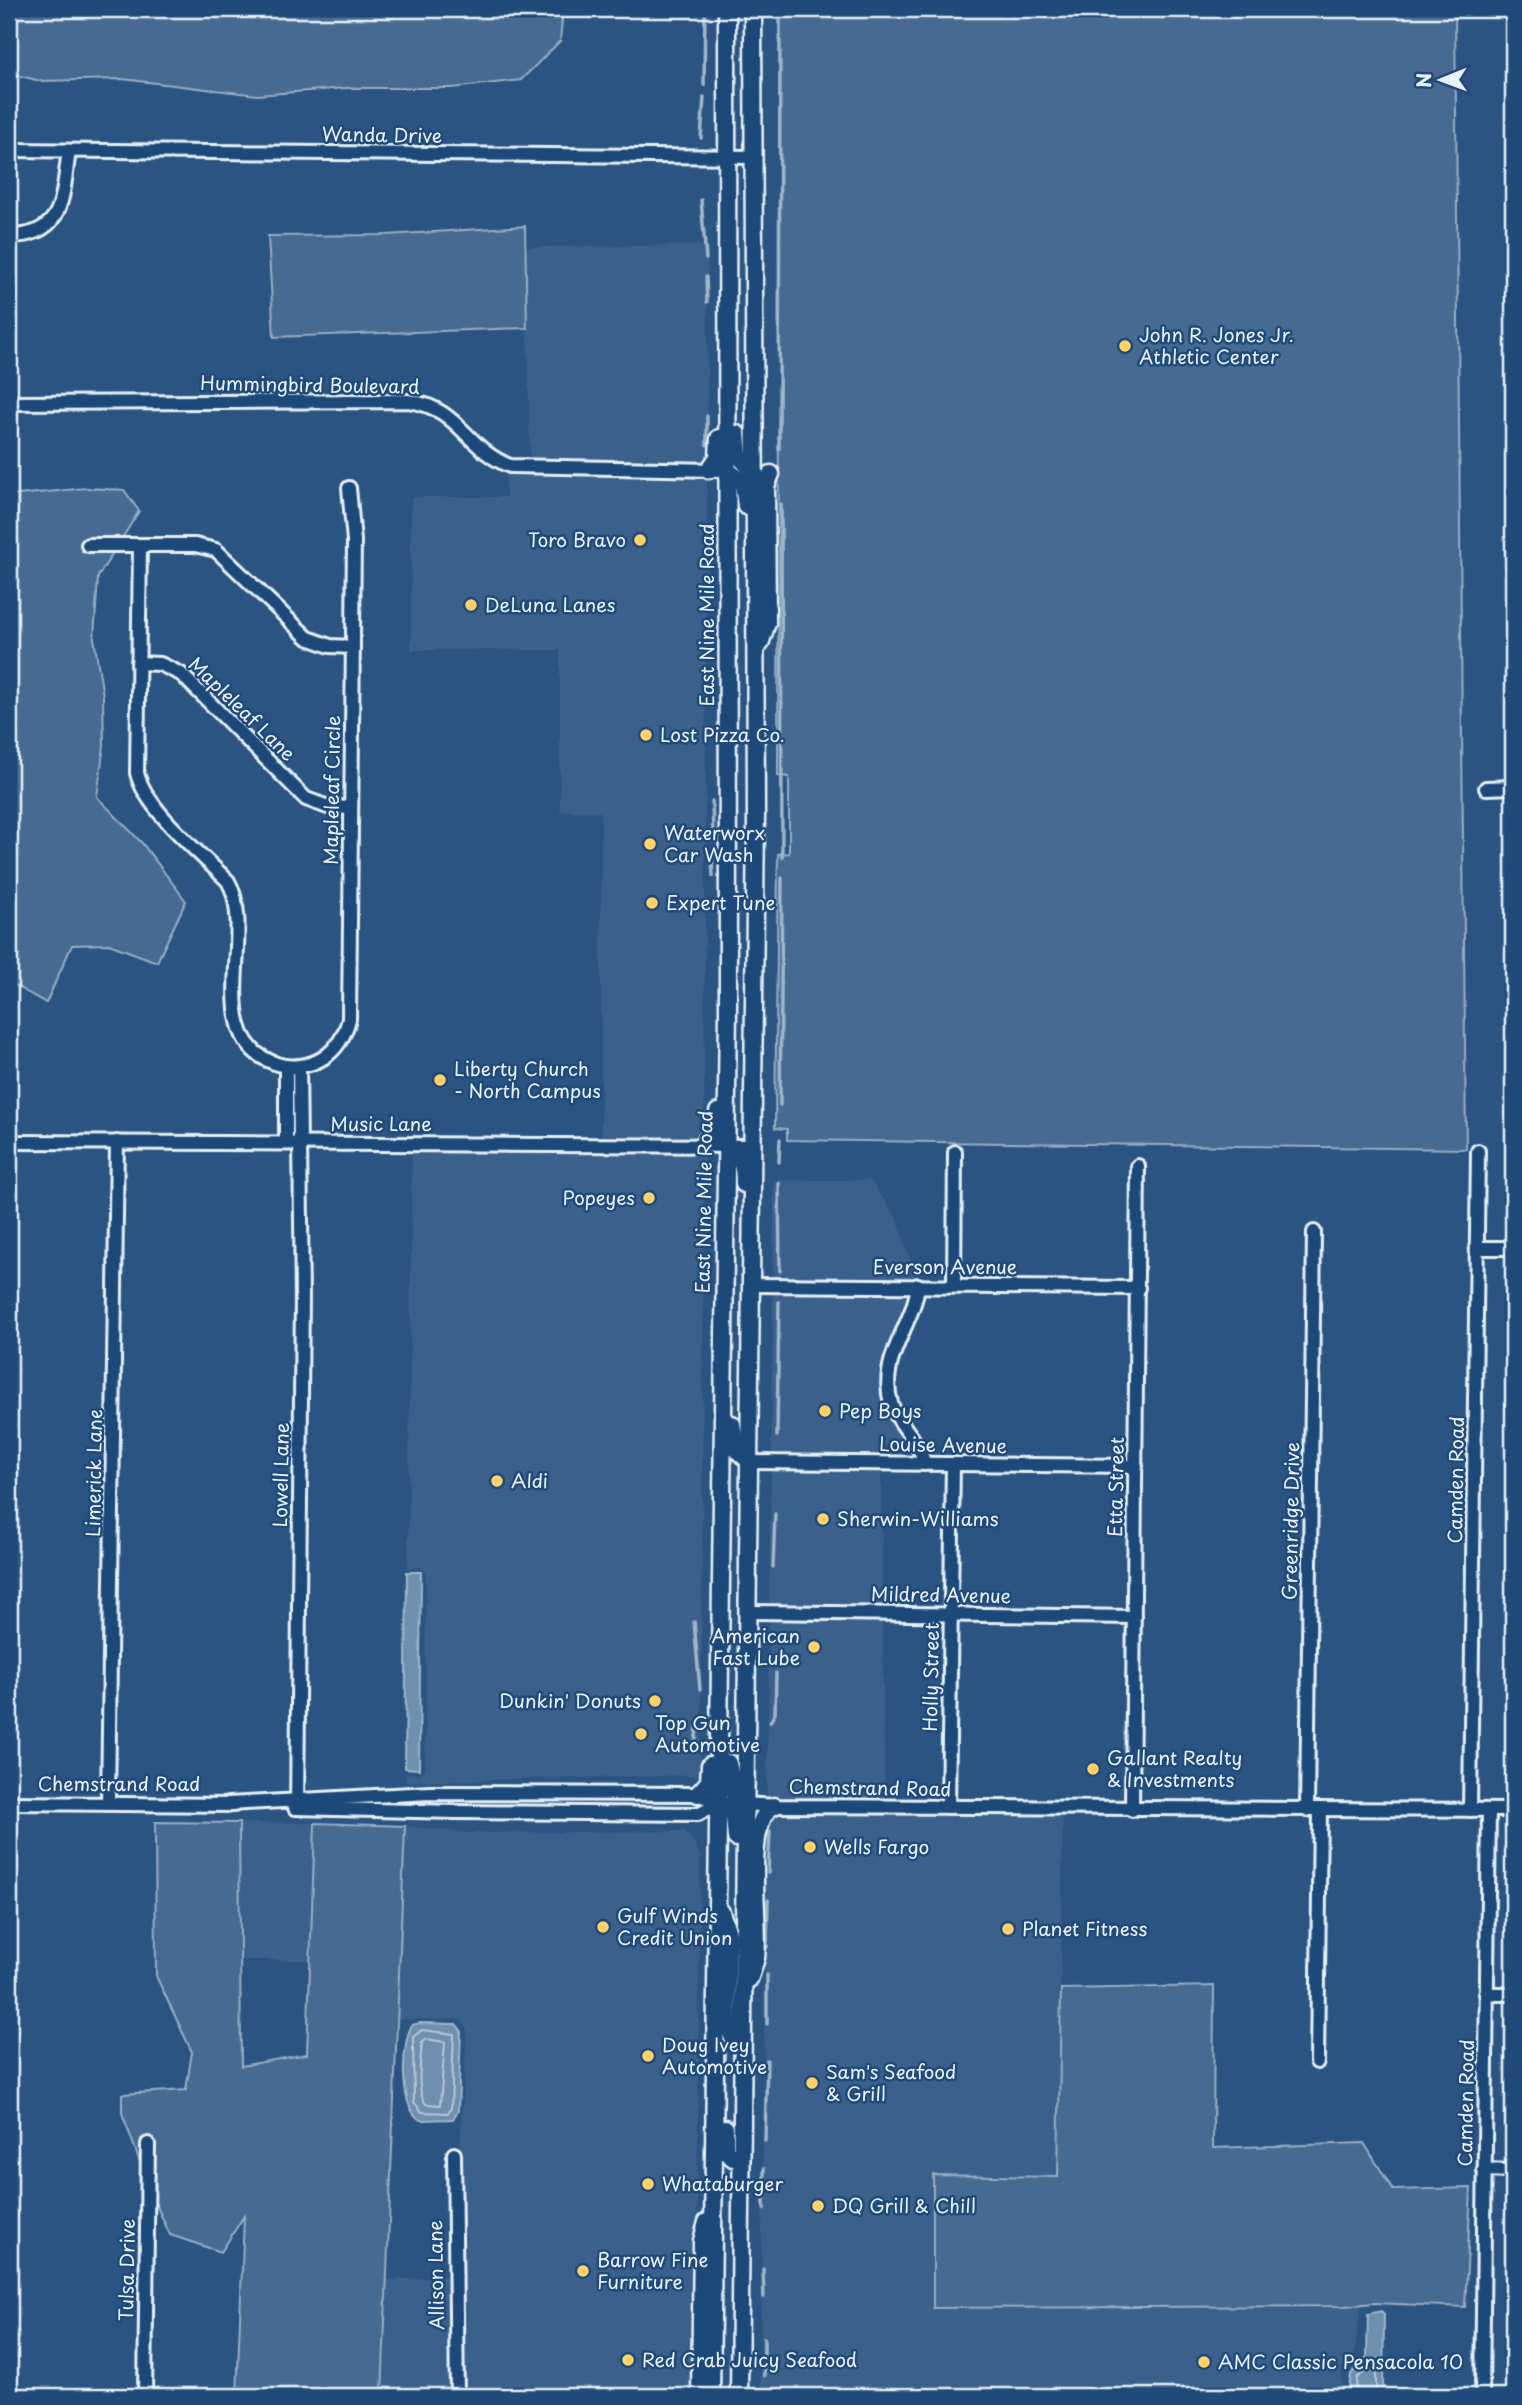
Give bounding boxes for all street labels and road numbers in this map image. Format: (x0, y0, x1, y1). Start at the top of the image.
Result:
street label: Wanda Drive (322, 119, 442, 149)
street label: Hummingbird Boulevard (200, 368, 420, 400)
street label: East Nine Mile Road (692, 524, 720, 706)
street label: Mapleleaf Lane (183, 650, 303, 767)
street label: Mapleleaf Circle (316, 715, 346, 865)
street label: Music Lane (330, 1109, 432, 1137)
street label: East Nine Mile Road (687, 1110, 719, 1294)
street label: Everson Avenue (873, 1252, 1017, 1280)
street label: Limerick Lane (78, 1409, 108, 1537)
street label: Camden Road (1440, 1416, 1470, 1544)
street label: Lowell Lane (265, 1422, 295, 1528)
street label: Louise Avenue (879, 1429, 1007, 1459)
street label: Etta Street (1100, 1437, 1130, 1537)
street label: Greenridge Drive (1275, 1442, 1305, 1600)
street label: Mildred Avenue (871, 1579, 1011, 1609)
street label: Holly Street (915, 1622, 945, 1732)
street label: Chemstrand Road (38, 1769, 200, 1797)
street label: Chemstrand Road (788, 1772, 952, 1802)
street label: Camden Road (1450, 2039, 1480, 2167)
street label: Tulsa Drive (111, 2219, 141, 2321)
street label: Allison Lane (420, 2220, 450, 2330)

